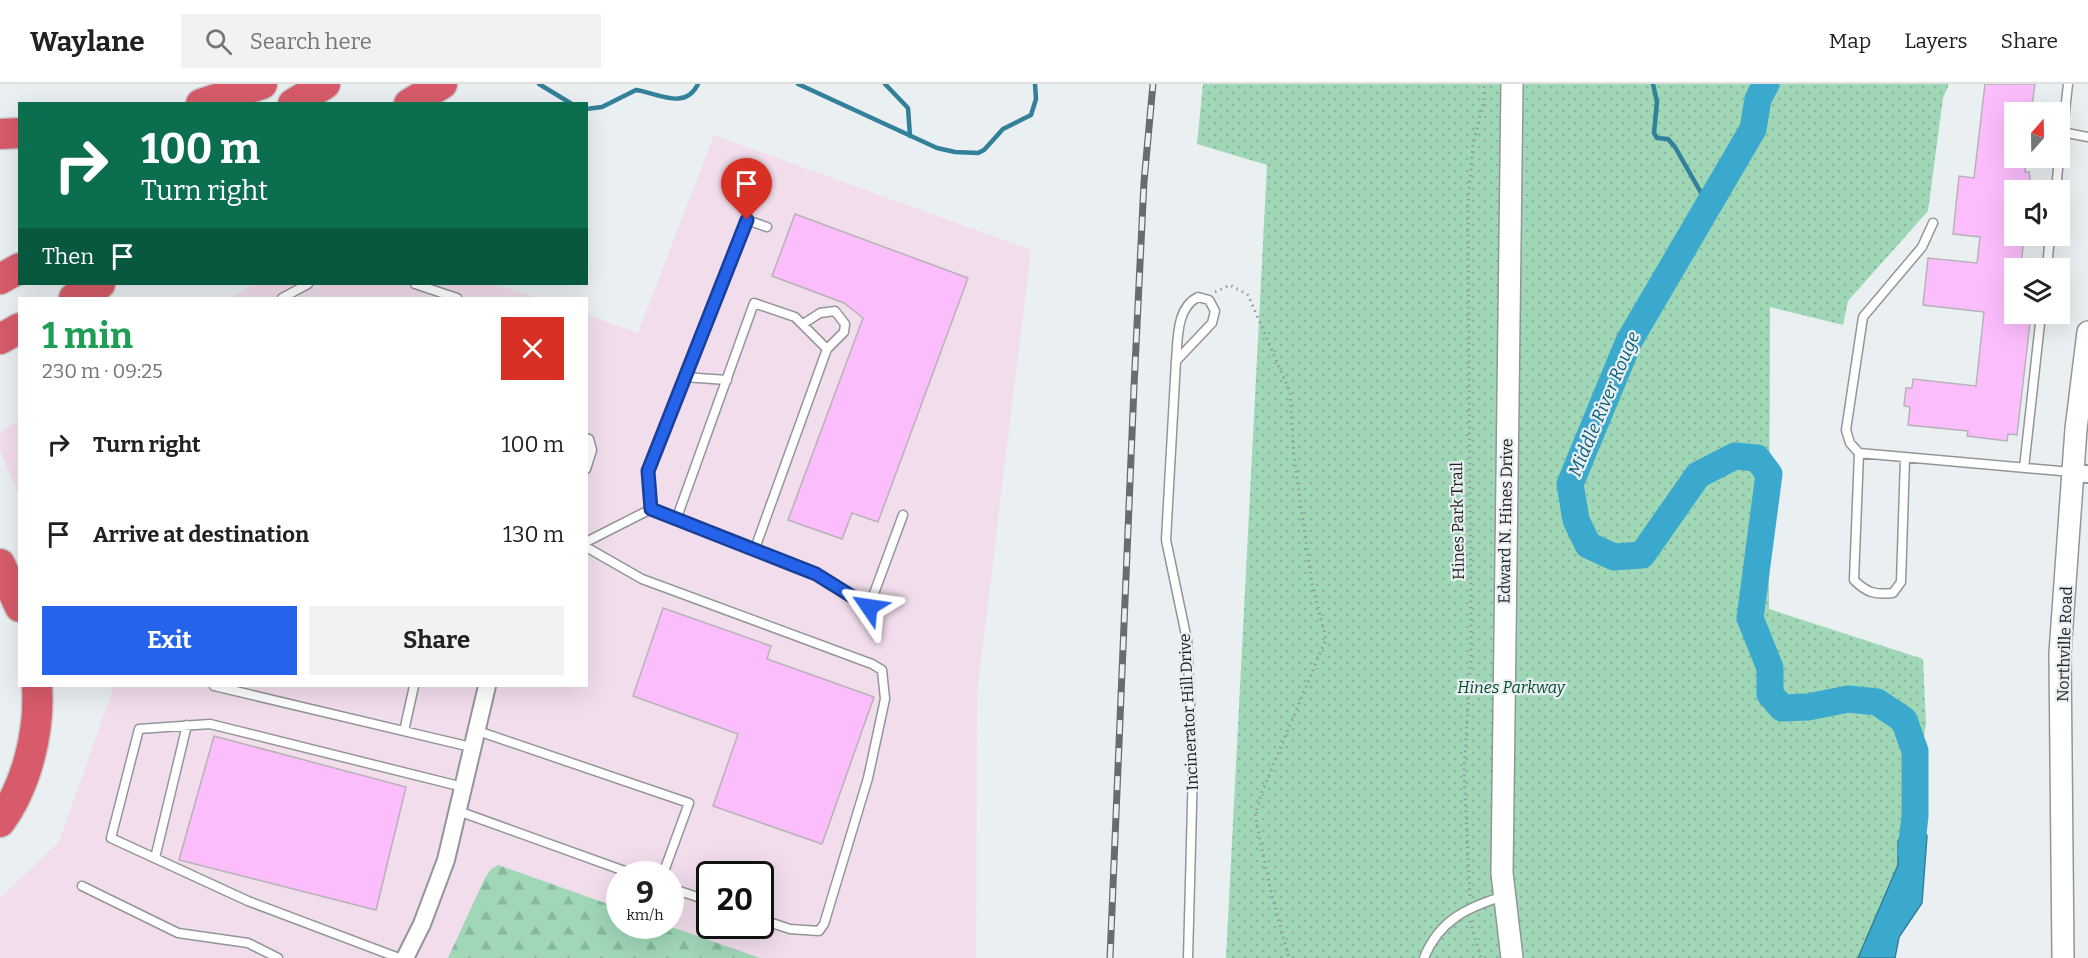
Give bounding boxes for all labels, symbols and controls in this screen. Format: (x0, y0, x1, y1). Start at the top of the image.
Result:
search box (181, 14, 601, 68)
text: Waylane (30, 25, 145, 58)
icon: search (202, 25, 235, 58)
text: Search here (250, 28, 372, 55)
text: Map (1829, 28, 1871, 54)
text: Layers (1904, 28, 1968, 54)
text: Share (2001, 28, 2058, 54)
north arrow (2004, 102, 2070, 168)
map controls (2004, 102, 2070, 324)
text: 100 m (141, 124, 260, 174)
icon: right (42, 126, 120, 204)
pin (721, 158, 772, 220)
icon: arrive (730, 167, 763, 200)
text: Turn right (141, 175, 268, 207)
button: sound (2004, 180, 2070, 246)
icon: arrive (106, 240, 139, 273)
text: Then (42, 243, 94, 270)
button: layers (2004, 258, 2070, 324)
text: 1 min (42, 314, 133, 358)
button: close (501, 317, 564, 380)
water label: Middle River Rouge (1564, 328, 1644, 480)
text: 230 m · 09:25 (42, 359, 163, 383)
icon: right (42, 428, 75, 461)
text: Turn right (93, 431, 201, 458)
text: 100 m (501, 431, 564, 458)
street label: Edward N. Hines Drive (1495, 438, 1516, 604)
street label: Hines Park Trail (1447, 462, 1468, 580)
icon: arrive (42, 518, 75, 551)
text: Arrive at destination (93, 521, 309, 548)
text: 130 m (503, 521, 564, 548)
position arrow (837, 575, 901, 639)
street label: Northville Road (2053, 585, 2076, 702)
button: Exit (42, 606, 297, 675)
button: Share (309, 606, 564, 675)
street label: Incinerator Hill Drive (1175, 633, 1202, 791)
park label: Hines Parkway (1457, 678, 1566, 697)
speed limit sign: 20 (696, 861, 774, 939)
text: 9 (636, 875, 654, 911)
text: km/h (626, 906, 664, 924)

